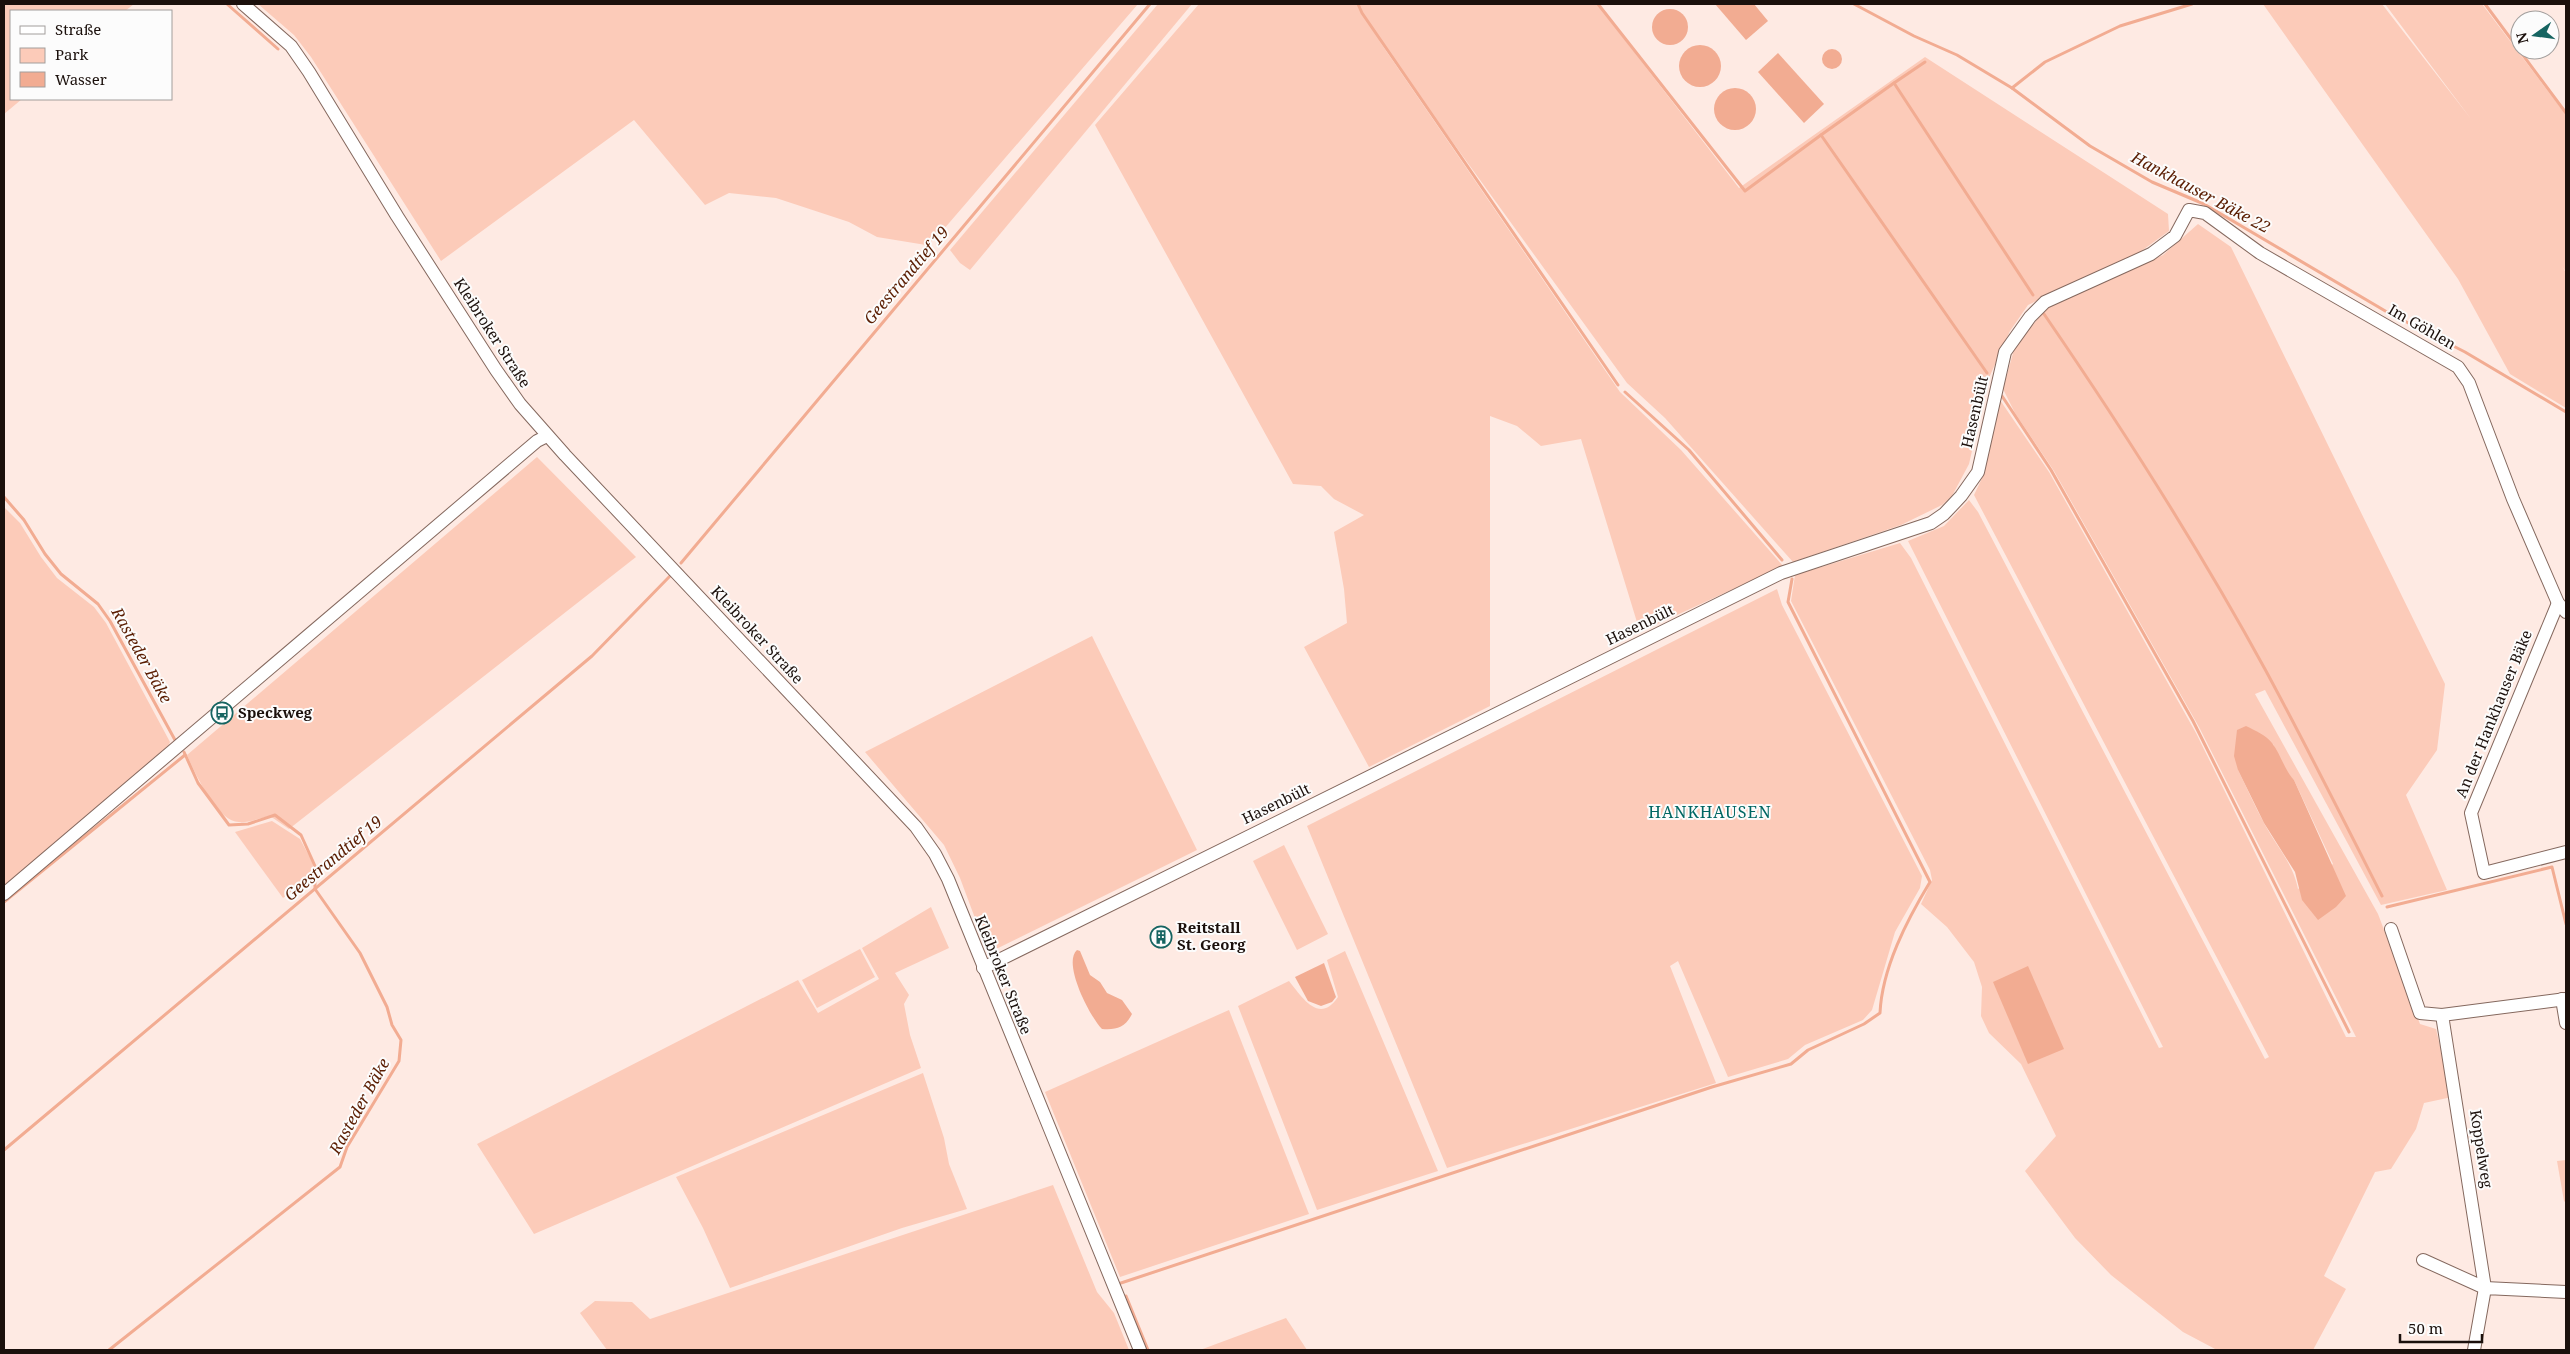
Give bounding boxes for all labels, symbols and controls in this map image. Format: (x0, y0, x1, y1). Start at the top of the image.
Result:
legend (10, 10, 172, 100)
north arrow (2510, 10, 2560, 60)
text: Straße (55, 19, 101, 39)
text: N (2511, 31, 2532, 46)
text: Park (55, 44, 89, 64)
text: Wasser (55, 69, 107, 89)
water label: Hankhauser Bäke 22 (2127, 146, 2274, 238)
water label: Geestrandtief 19 (858, 221, 954, 329)
street label: Kleibroker Straße (450, 274, 536, 391)
street label: Im Göhlen (2385, 299, 2460, 354)
street label: Hasenbült (1956, 374, 1992, 450)
street label: Kleibroker Straße (707, 581, 808, 687)
street label: Hasenbült (1602, 599, 1677, 649)
water label: Rasteder Bäke (106, 602, 177, 707)
street label: An der Hankhauser Bäke (2450, 627, 2536, 800)
bus stop icon: Speckweg (210, 701, 234, 725)
place label: Speckweg (238, 702, 313, 722)
street label: Hasenbült (1238, 778, 1313, 828)
district label: HANKHAUSEN (1648, 801, 1772, 823)
water label: Geestrandtief 19 (279, 810, 387, 906)
street label: Kleibroker Straße (971, 912, 1037, 1037)
place label: Reitstall St. Georg (1177, 917, 1246, 954)
building icon: Reitstall St. Georg (1149, 925, 1173, 949)
water label: Rasteder Bäke (323, 1054, 394, 1159)
street label: Koppelweg (2466, 1108, 2498, 1189)
scale bar (2400, 1312, 2482, 1344)
text: 50 m (2408, 1318, 2443, 1338)

